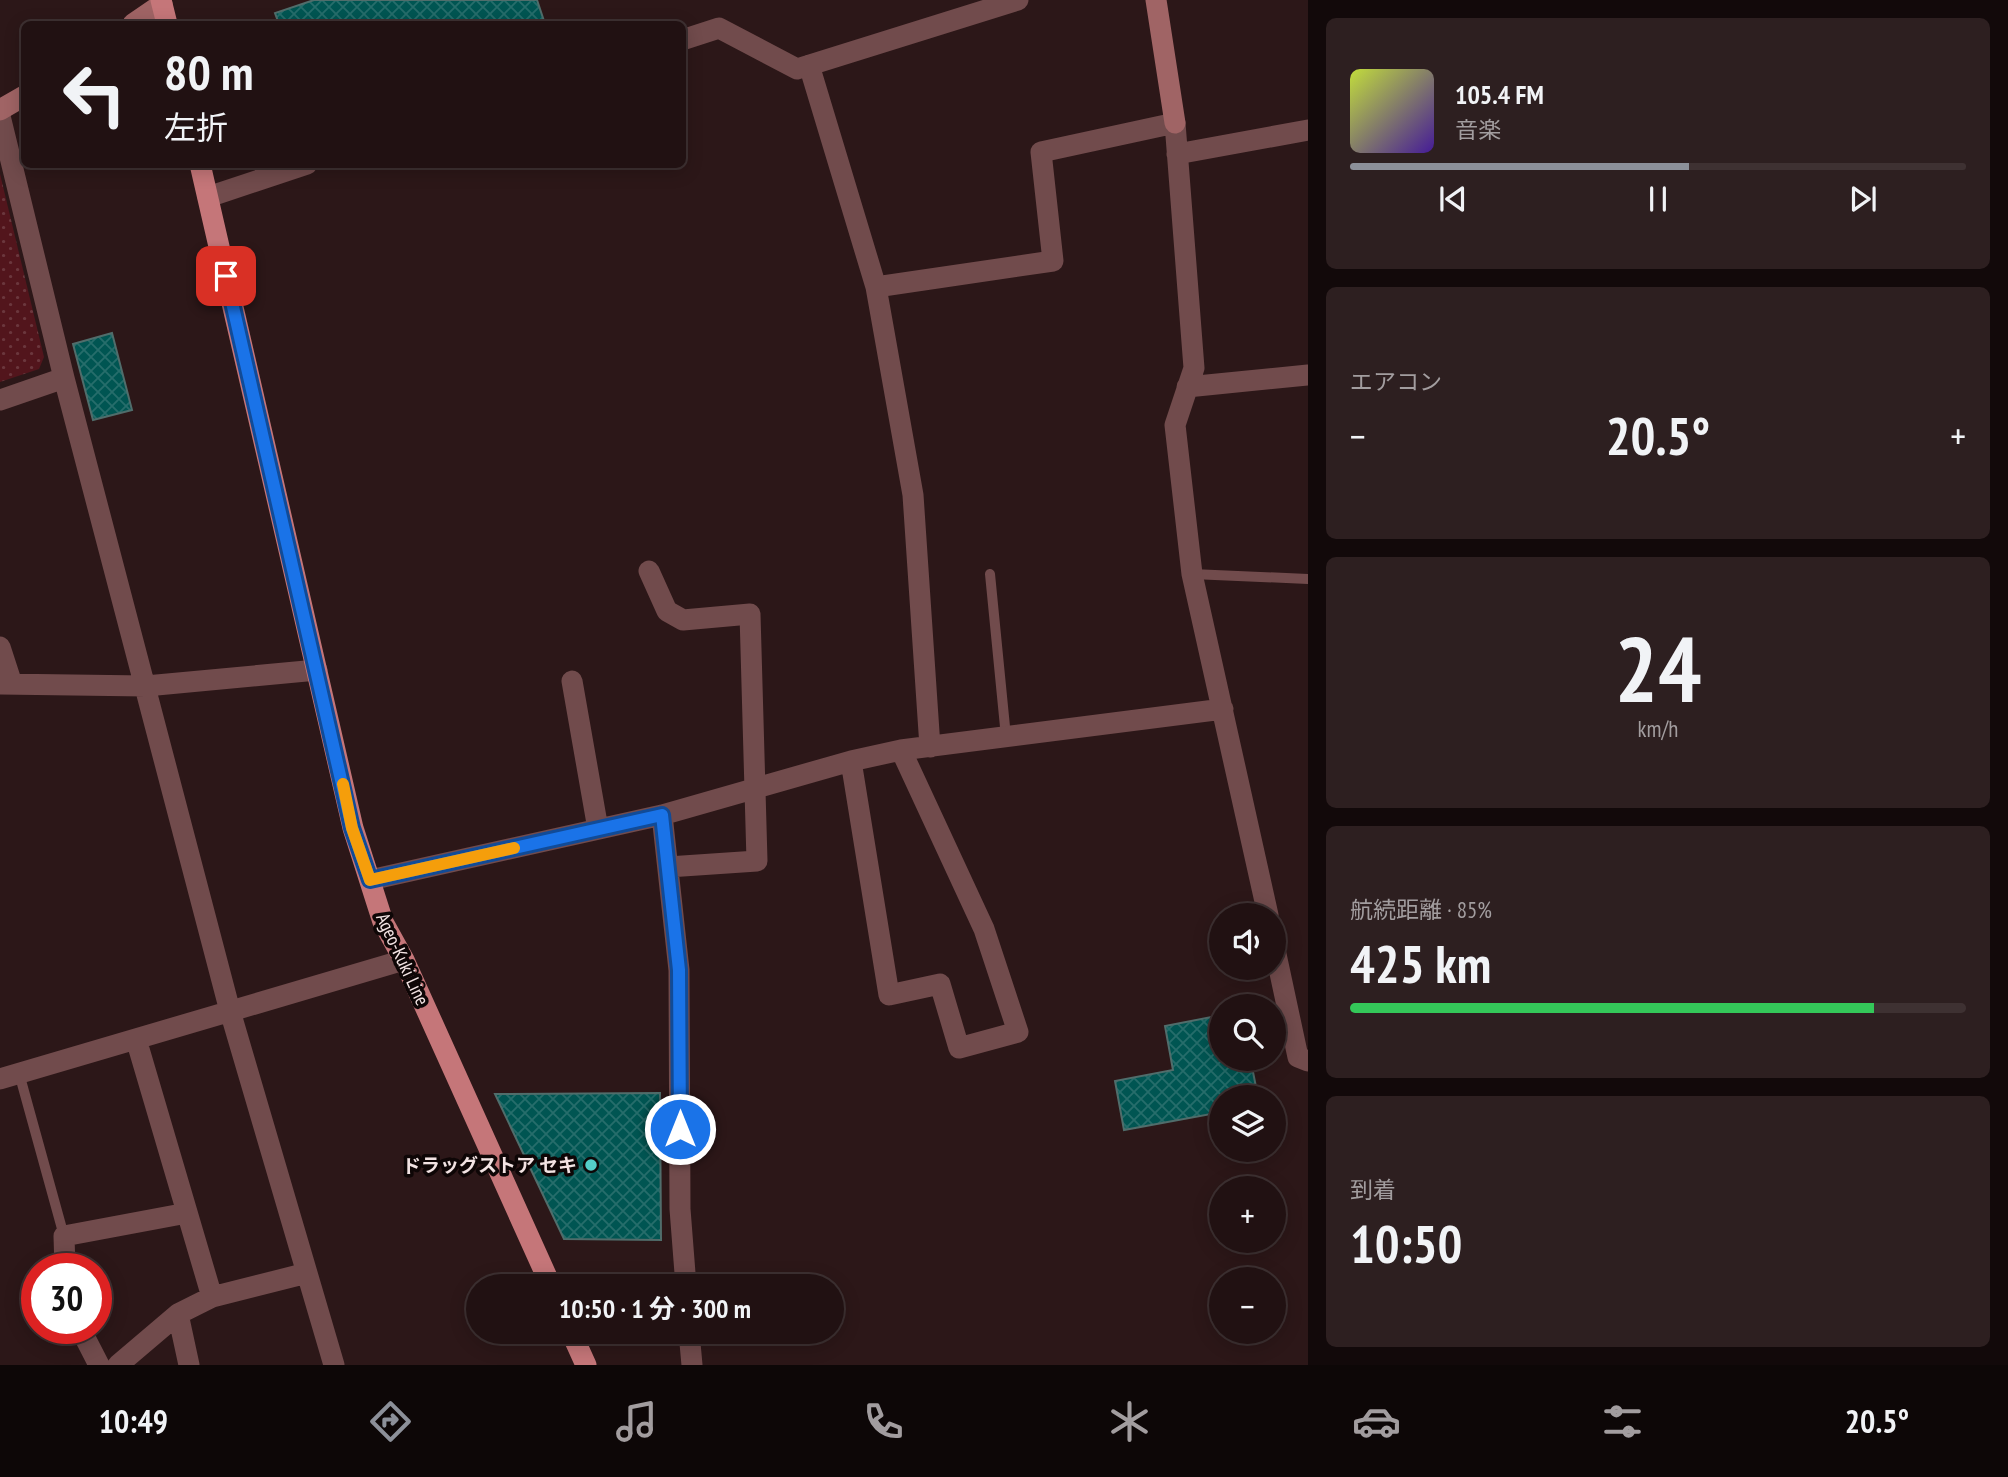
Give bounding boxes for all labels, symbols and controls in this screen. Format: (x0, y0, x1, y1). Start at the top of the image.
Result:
text: 80 m (164, 40, 253, 104)
icon: left (49, 49, 140, 140)
text: 105.4 FM (1455, 78, 1544, 111)
text: 左折 (164, 106, 228, 148)
text: 音楽 (1455, 115, 1501, 144)
icon: previous (1434, 180, 1472, 218)
icon: pause (1639, 180, 1677, 218)
icon: next (1844, 180, 1882, 218)
pin (196, 246, 256, 306)
icon: arrive (207, 257, 245, 295)
text: エアコン (1350, 367, 1442, 396)
text: 20.5° (1606, 402, 1710, 469)
text: − (1350, 411, 1366, 460)
text: + (1950, 411, 1966, 460)
text: 24 (1615, 609, 1702, 727)
text: km/h (1638, 714, 1678, 743)
text: 航続距離 · 85% (1350, 895, 1492, 924)
map controls (1209, 903, 1286, 1344)
button: sound (1209, 903, 1286, 980)
street label: Ageo-Kuki Line (371, 909, 435, 1009)
text: 425 km (1350, 930, 1491, 997)
button: search (1209, 994, 1286, 1071)
button: layers (1209, 1085, 1286, 1162)
position arrow (643, 1092, 717, 1166)
place label: ドラッグストア セキ (402, 1153, 577, 1177)
marker: ドラッグストア セキ (583, 1157, 599, 1173)
text: 到着 (1350, 1175, 1396, 1204)
button: + (1209, 1176, 1286, 1253)
text: 10:50 (1350, 1210, 1462, 1277)
speed limit sign: 30 (21, 1253, 112, 1344)
button: − (1209, 1267, 1286, 1344)
text: 10:50 · 1 分 · 300 m (559, 1292, 751, 1325)
icon: directions (366, 1397, 415, 1446)
icon: music (612, 1397, 661, 1446)
icon: phone (859, 1397, 908, 1446)
icon: climate (1105, 1397, 1154, 1446)
icon: car (1352, 1397, 1401, 1446)
icon: filters (1598, 1397, 1647, 1446)
text: 10:49 (99, 1400, 168, 1442)
text: 20.5° (1845, 1400, 1909, 1442)

